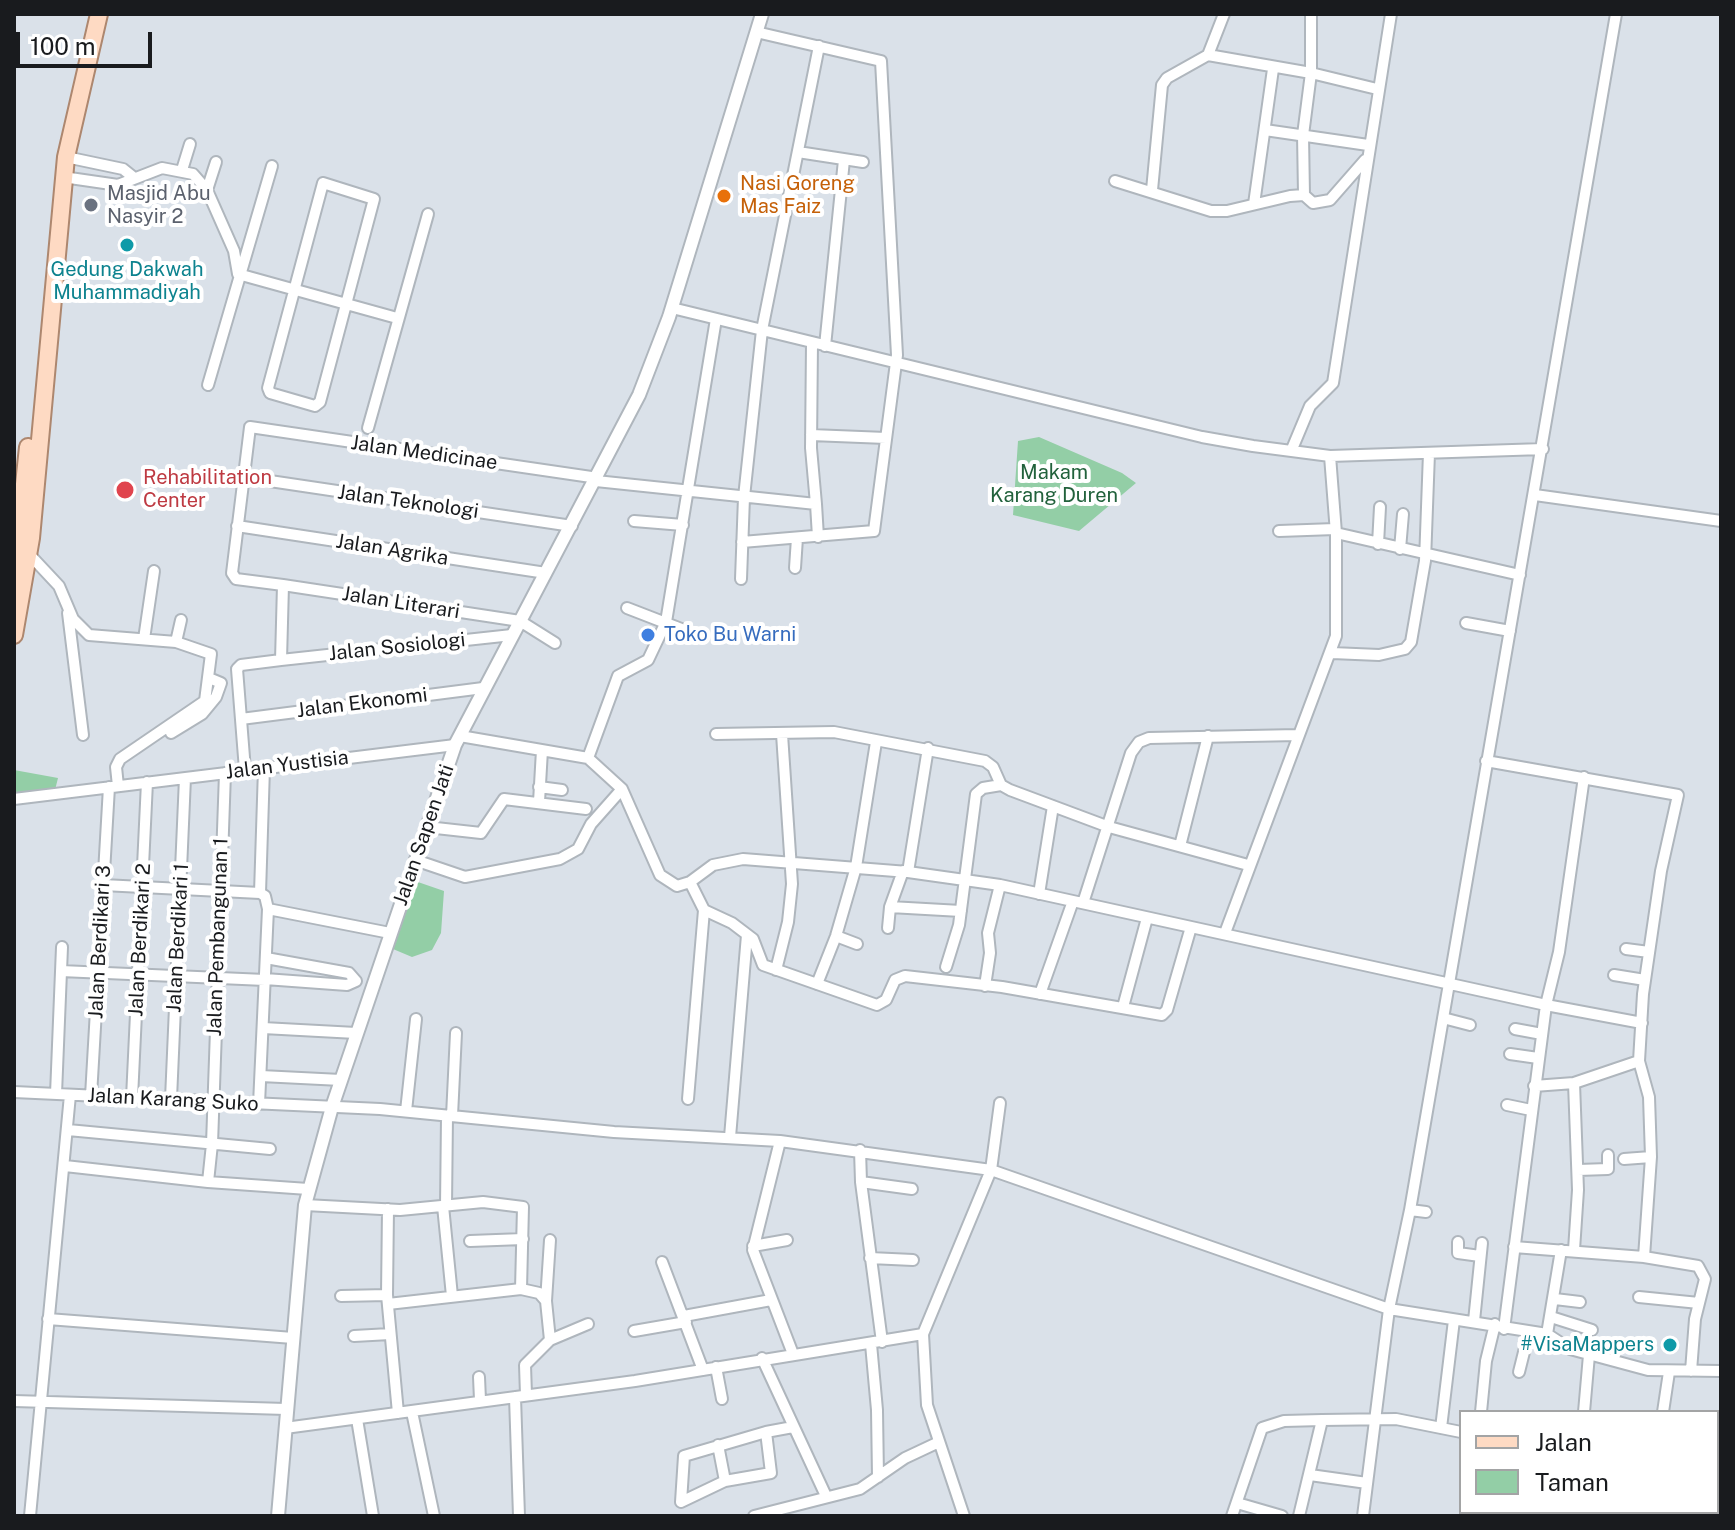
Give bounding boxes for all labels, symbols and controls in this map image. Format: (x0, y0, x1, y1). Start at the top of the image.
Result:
scale bar (20, 16, 156, 66)
text: 100 m (30, 32, 96, 60)
place label: Nasi Goreng Mas Faiz (740, 172, 855, 219)
place label: Masjid Abu Nasyir 2 (107, 182, 211, 229)
marker: Nasi Goreng Mas Faiz (715, 187, 733, 205)
marker: Masjid Abu Nasyir 2 (82, 196, 100, 214)
marker: Gedung Dakwah Muhammadiyah (118, 236, 136, 254)
place label: Gedung Dakwah Muhammadiyah (51, 258, 203, 305)
street label: Jalan Medicinae (349, 431, 499, 475)
park label: Makam Karang Duren (990, 461, 1118, 508)
place label: Rehabilitation Center (143, 466, 272, 513)
marker: Rehabilitation Center (114, 479, 136, 501)
street label: Jalan Teknologi (336, 480, 480, 524)
street label: Jalan Agrika (334, 529, 450, 571)
street label: Jalan Literari (340, 582, 462, 624)
place label: Toko Bu Warni (664, 623, 796, 647)
marker: Toko Bu Warni (639, 626, 657, 644)
street label: Jalan Sosiologi (327, 628, 467, 666)
street label: Jalan Ekonomi (295, 683, 429, 723)
street label: Jalan Yustisia (224, 746, 350, 784)
street label: Jalan Sapen Jati (389, 761, 459, 909)
street label: Jalan Pembangunan 1 (203, 837, 233, 1037)
street label: Jalan Berdikari 2 (124, 863, 156, 1017)
street label: Jalan Berdikari 1 (162, 863, 194, 1013)
street label: Jalan Berdikari 3 (84, 864, 116, 1020)
street label: Jalan Karang Suko (87, 1084, 259, 1116)
place label: #VisaMappers (1521, 1333, 1654, 1357)
marker: #VisaMappers (1661, 1336, 1679, 1354)
legend (1459, 1410, 1719, 1514)
text: Jalan (1535, 1428, 1592, 1456)
text: Taman (1535, 1468, 1609, 1496)

